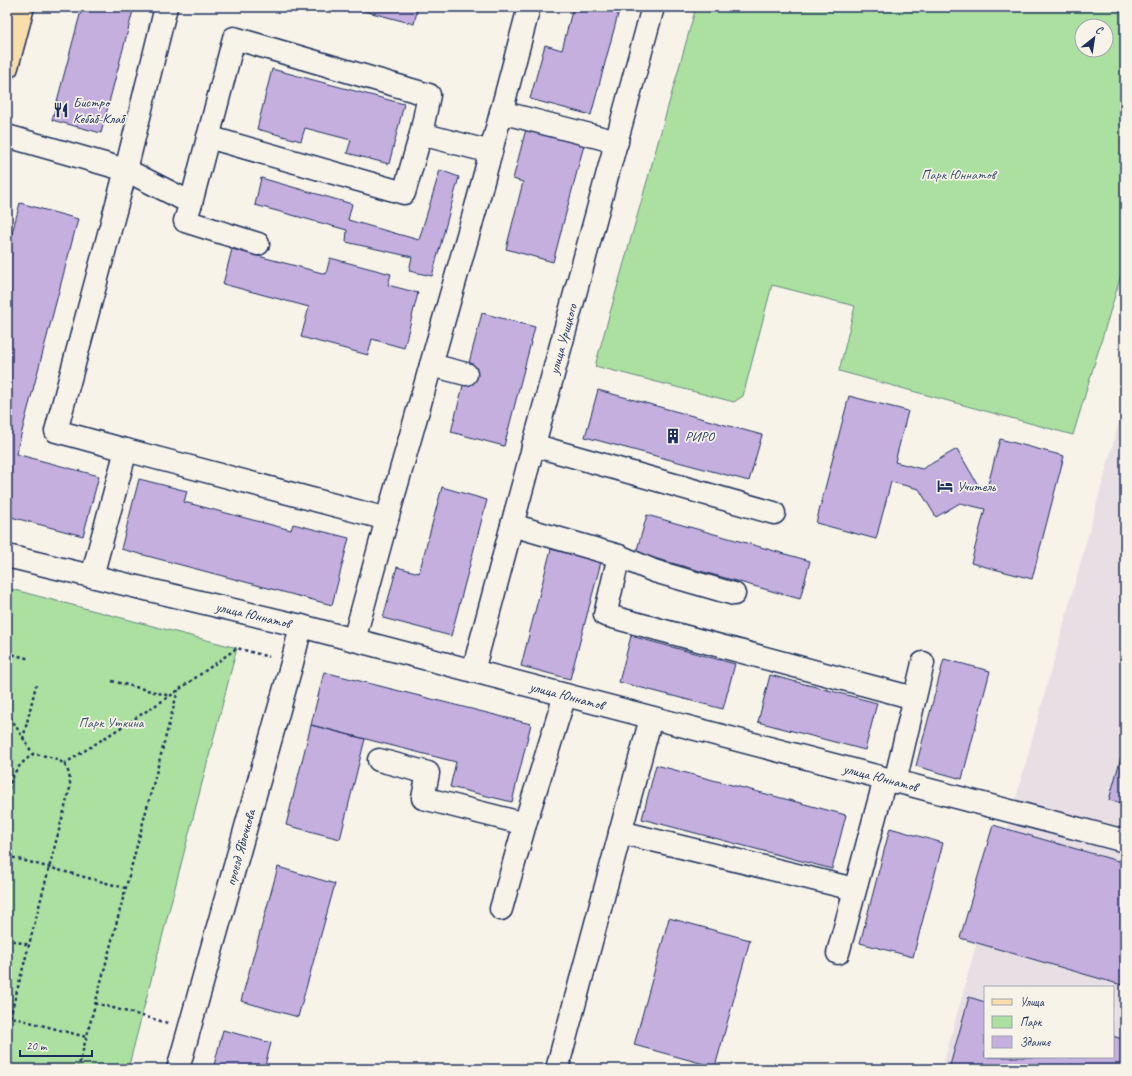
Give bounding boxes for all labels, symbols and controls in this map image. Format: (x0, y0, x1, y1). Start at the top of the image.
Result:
north arrow (1074, 18, 1114, 58)
text: С (1093, 22, 1106, 38)
place label: Бистро Кебаб-Клаб (73, 94, 126, 127)
restaurant icon: Бистро Кебаб-Клаб (52, 101, 70, 119)
park label: Парк Юннатов (921, 166, 998, 183)
street label: улица Урицкого (545, 301, 581, 377)
building icon: РИРО (664, 427, 682, 445)
place label: РИРО (685, 428, 716, 445)
hotel icon: Учитель (936, 477, 954, 495)
place label: Учитель (957, 478, 997, 495)
street label: улица Юннатов (213, 598, 295, 633)
street label: улица Юннатов (527, 678, 608, 714)
park label: Парк Уткина (79, 714, 145, 731)
street label: улица Юннатов (840, 760, 922, 796)
street label: проезд Яблочкова (222, 807, 260, 888)
legend (984, 986, 1114, 1058)
text: Улица (1020, 994, 1045, 1010)
text: Парк (1020, 1014, 1043, 1030)
scale bar (20, 1032, 92, 1058)
text: Здание (1020, 1034, 1051, 1050)
text: 20 m (26, 1038, 48, 1054)

